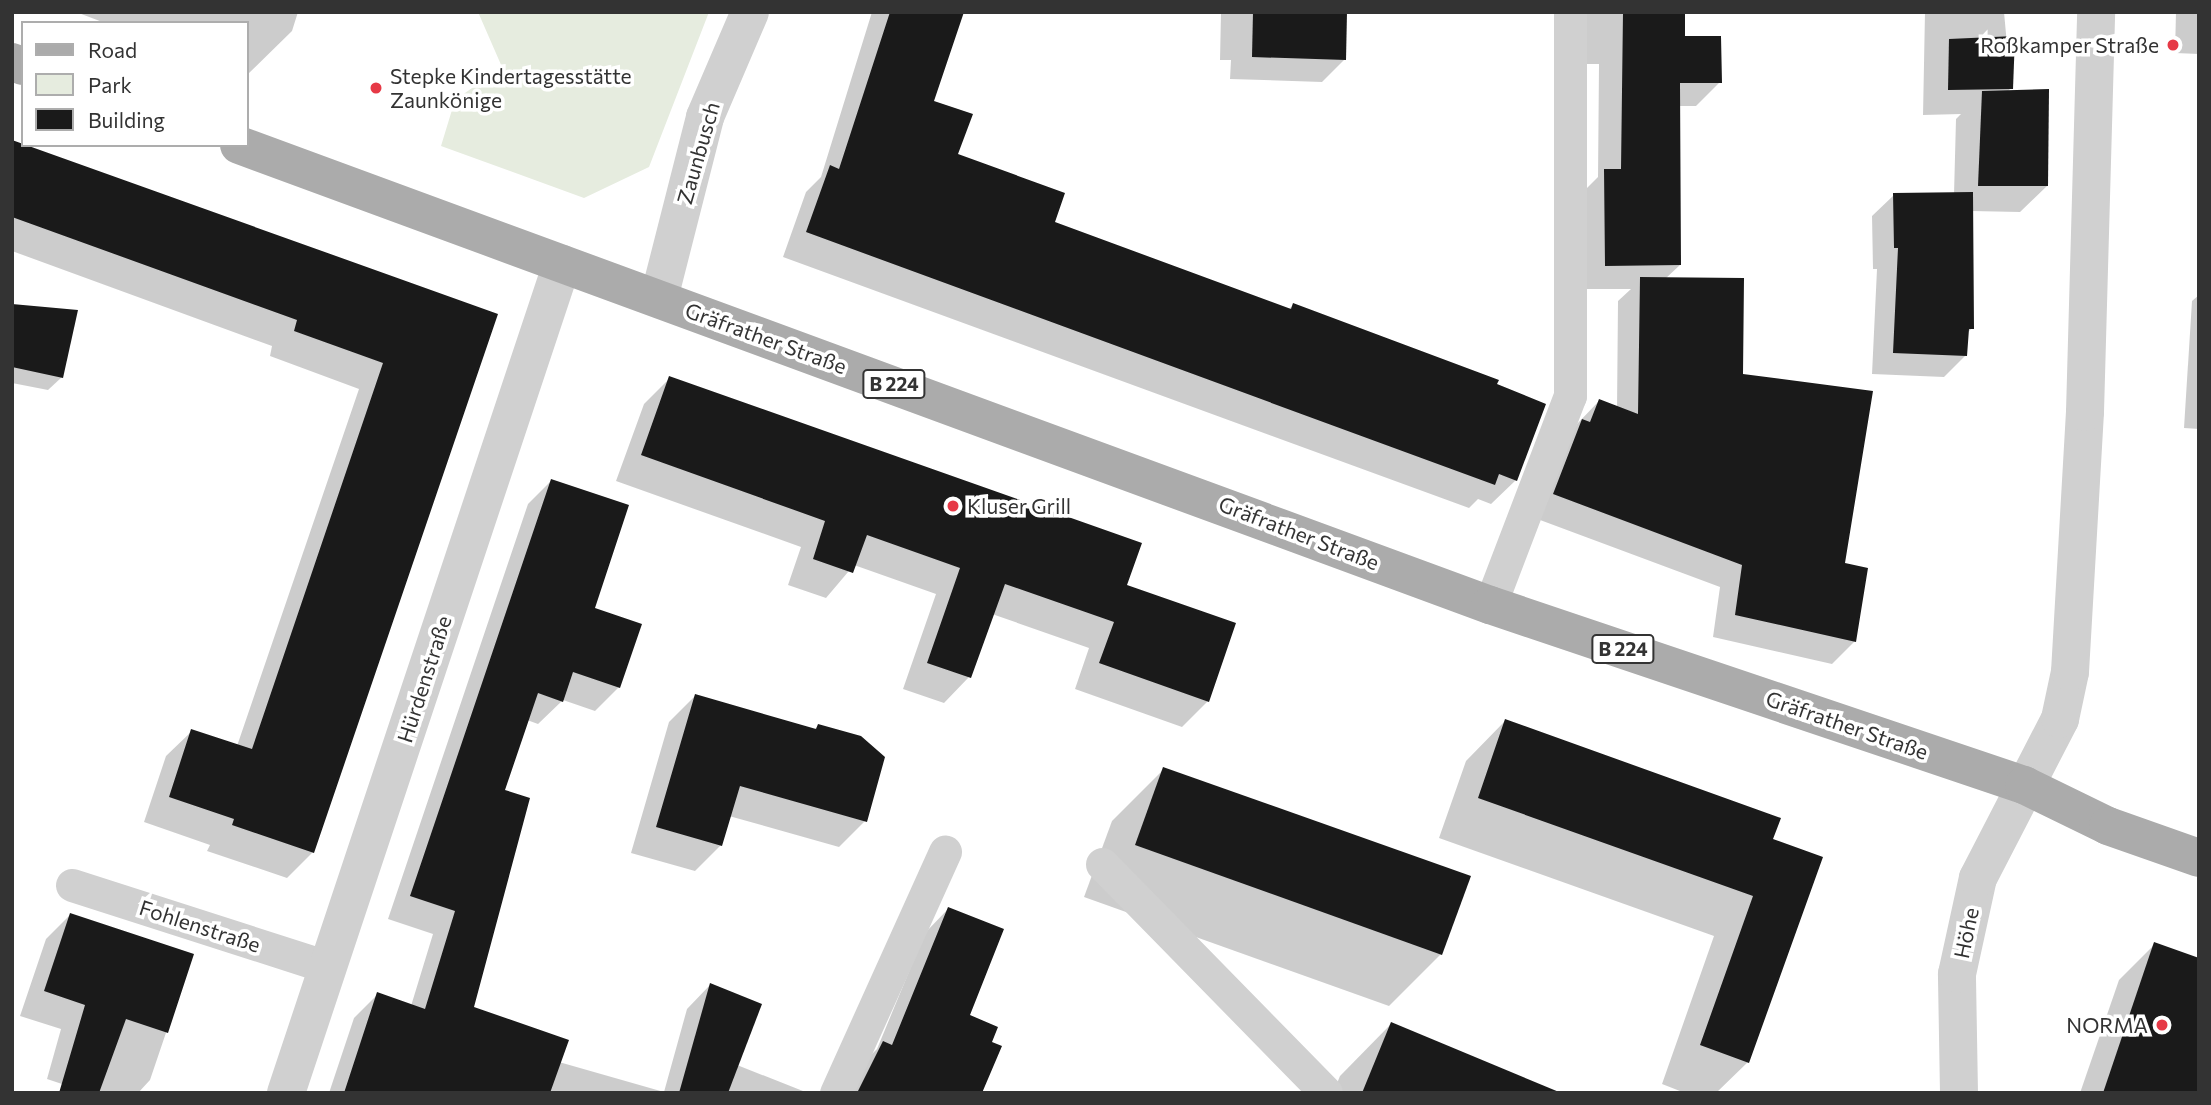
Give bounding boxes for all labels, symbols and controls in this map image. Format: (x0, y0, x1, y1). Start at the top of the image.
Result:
legend (21, 21, 248, 147)
place label: Roßkamper Straße (1980, 32, 2159, 58)
text: Road (88, 37, 137, 62)
marker: Roßkamper Straße (2165, 37, 2181, 53)
place label: Stepke Kindertagesstätte Zaunkönige (390, 63, 632, 113)
text: Park (88, 72, 132, 97)
marker: Stepke Kindertagesstätte Zaunkönige (368, 80, 384, 96)
street label: Zaunbusch (671, 99, 725, 207)
text: Building (88, 107, 165, 132)
street label: Gräfrather Straße (682, 297, 850, 379)
road number: B 224 (861, 368, 927, 400)
street label: Gräfrather Straße (1215, 491, 1383, 575)
place label: Kluser Grill (967, 493, 1071, 519)
marker: Kluser Grill (945, 498, 961, 514)
street label: Hürdenstraße (392, 612, 456, 746)
road number: B 224 (1590, 634, 1656, 664)
street label: Gräfrather Straße (1763, 685, 1931, 765)
street label: Fohlenstraße (136, 895, 264, 957)
street label: Höhe (1948, 905, 1984, 961)
place label: NORMA (2066, 1012, 2148, 1038)
marker: NORMA (2154, 1017, 2170, 1033)

